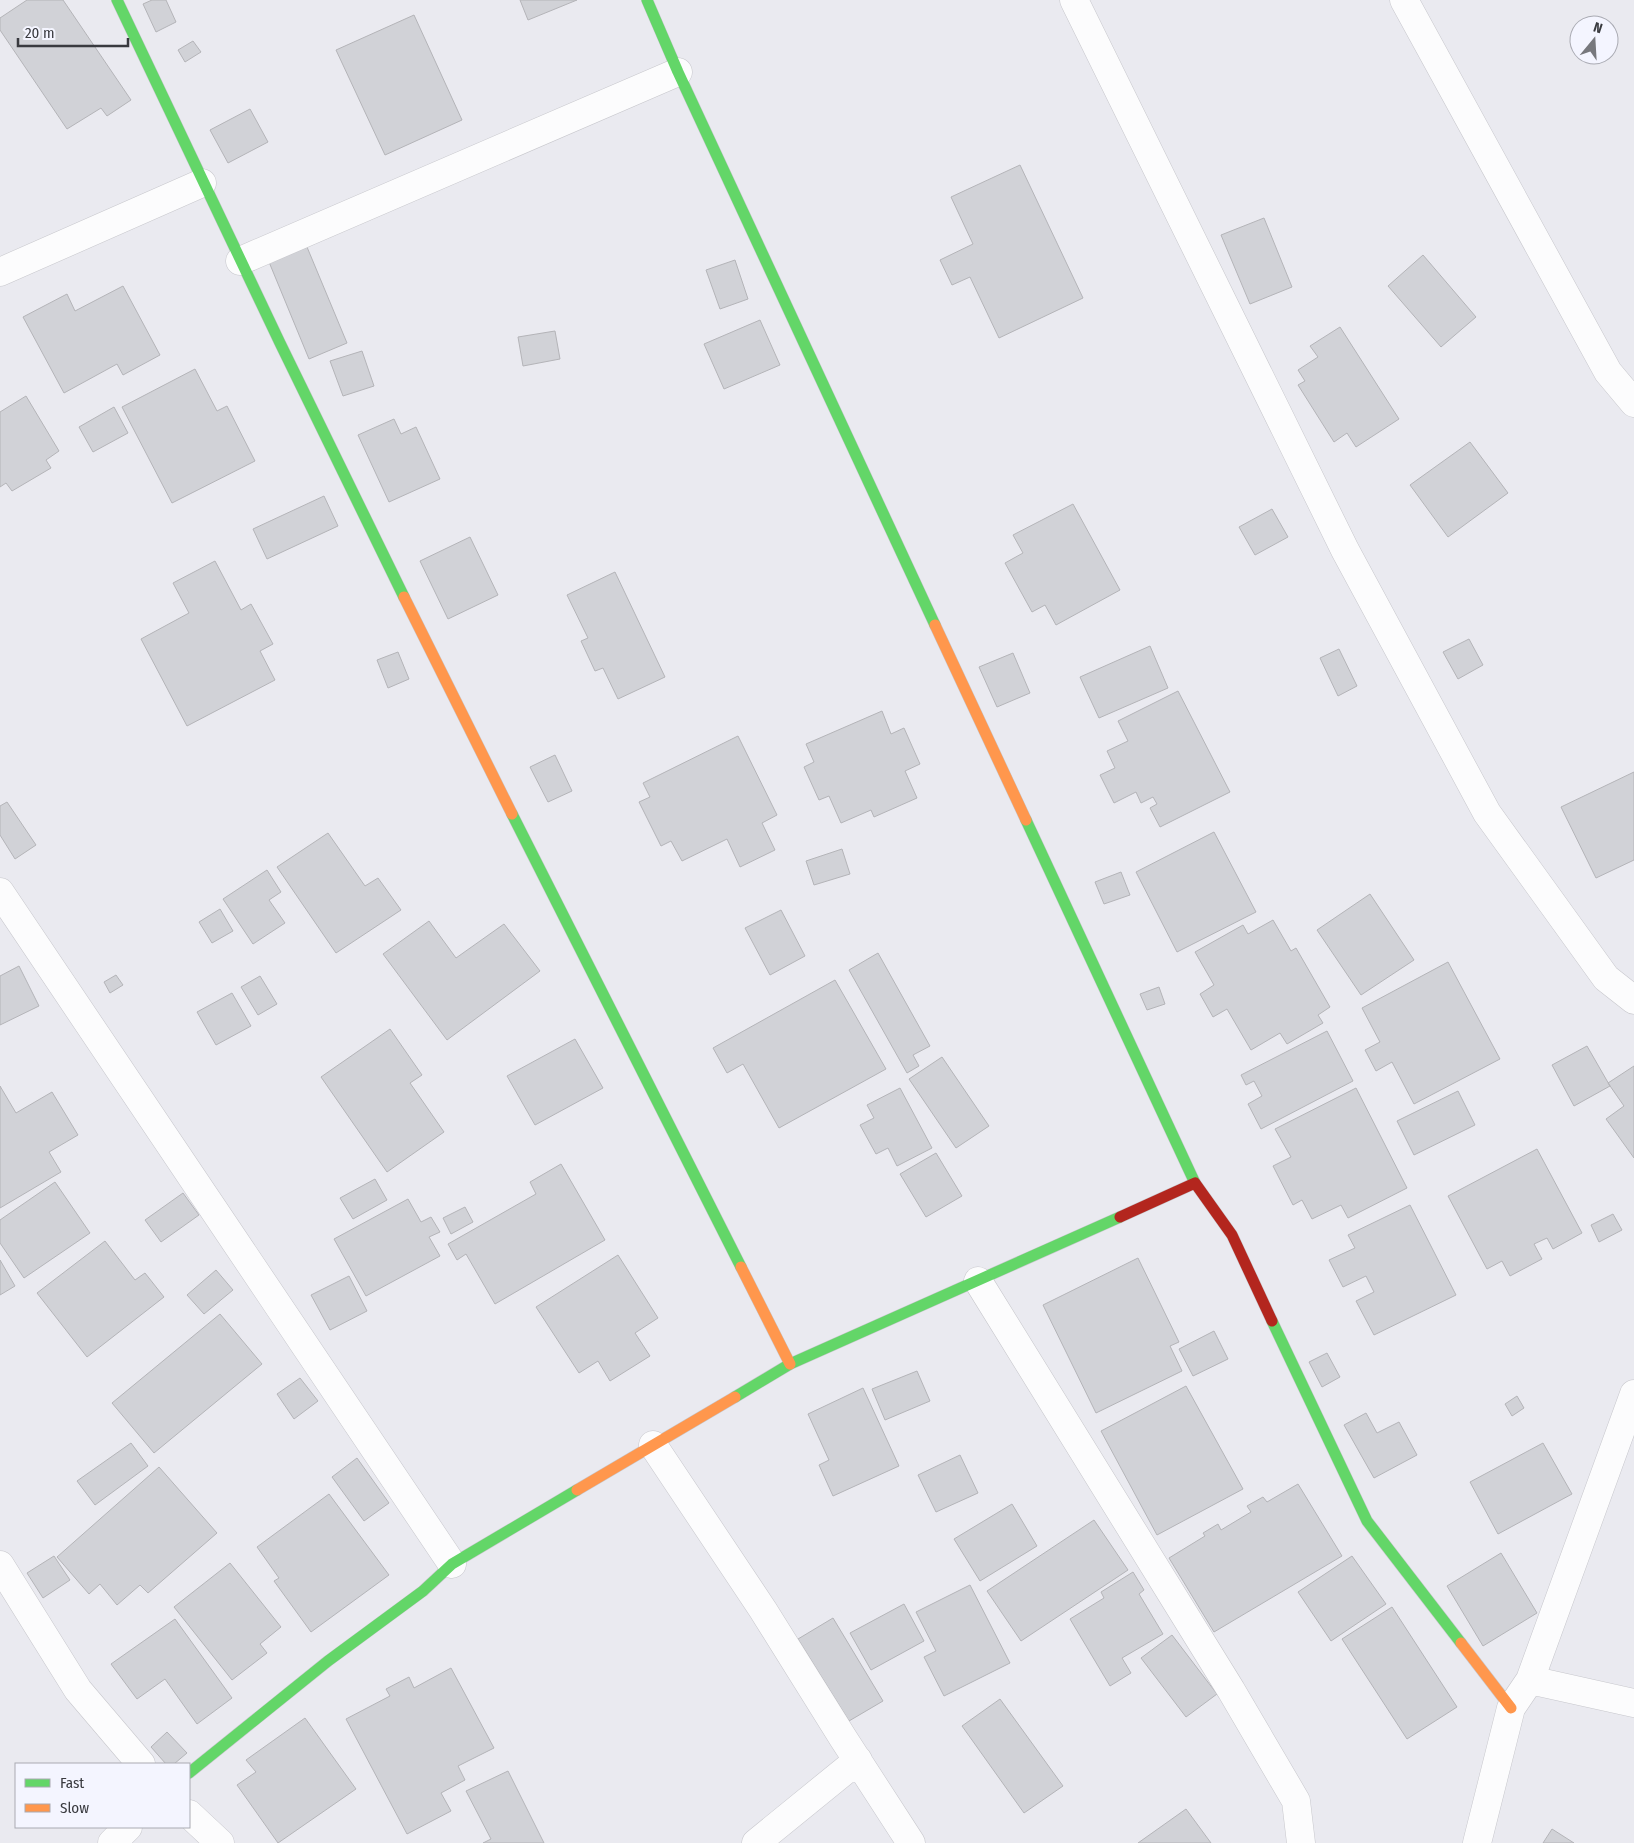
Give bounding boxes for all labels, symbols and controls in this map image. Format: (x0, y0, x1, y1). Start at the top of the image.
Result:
scale bar (18, 15, 128, 47)
north arrow (1569, 15, 1619, 65)
text: N (1591, 19, 1604, 37)
text: 20 m (25, 24, 55, 42)
legend (15, 1763, 190, 1828)
text: Fast (60, 1774, 84, 1792)
text: Slow (60, 1799, 89, 1817)

